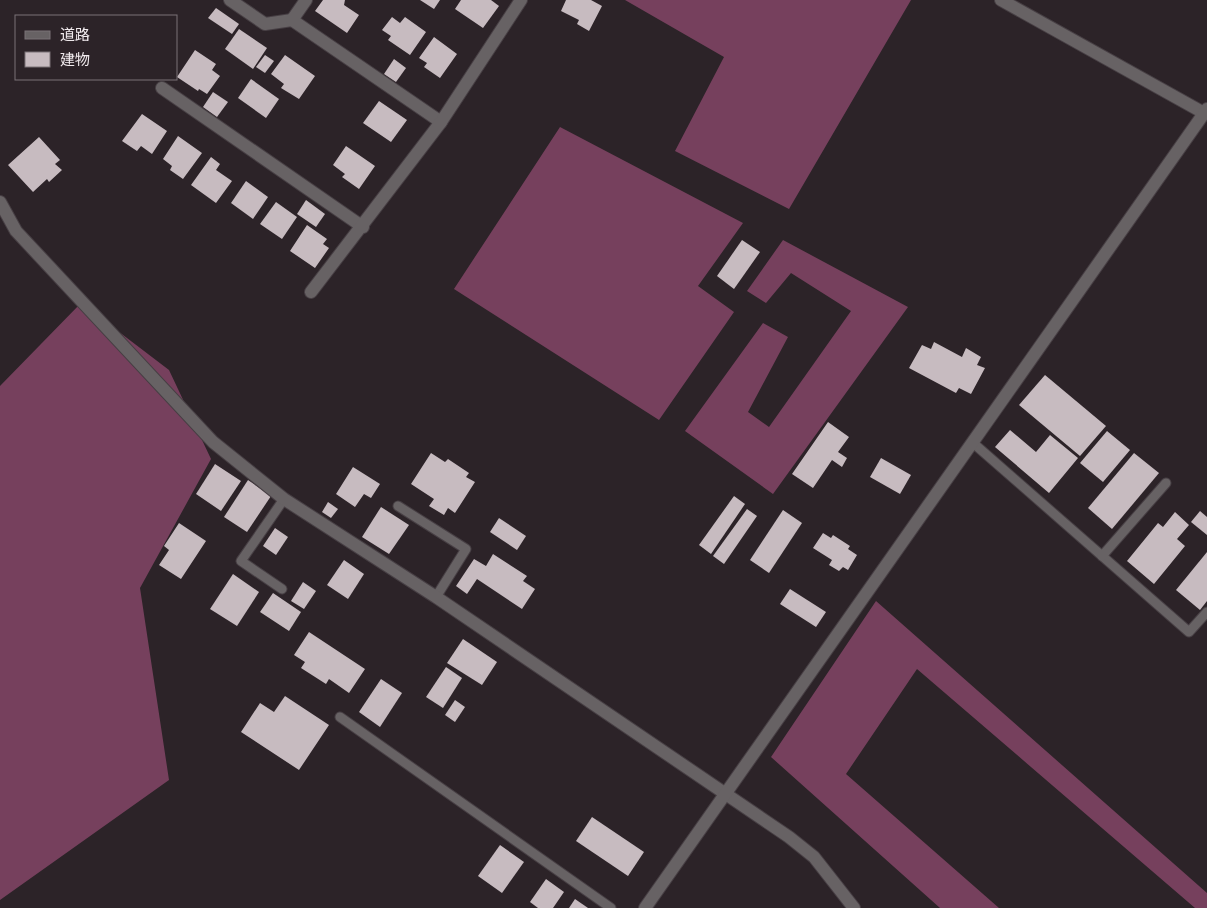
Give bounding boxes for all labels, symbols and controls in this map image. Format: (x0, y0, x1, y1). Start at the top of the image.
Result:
legend (15, 15, 178, 80)
text: 道路 (60, 25, 90, 44)
text: 建物 (60, 50, 90, 69)

